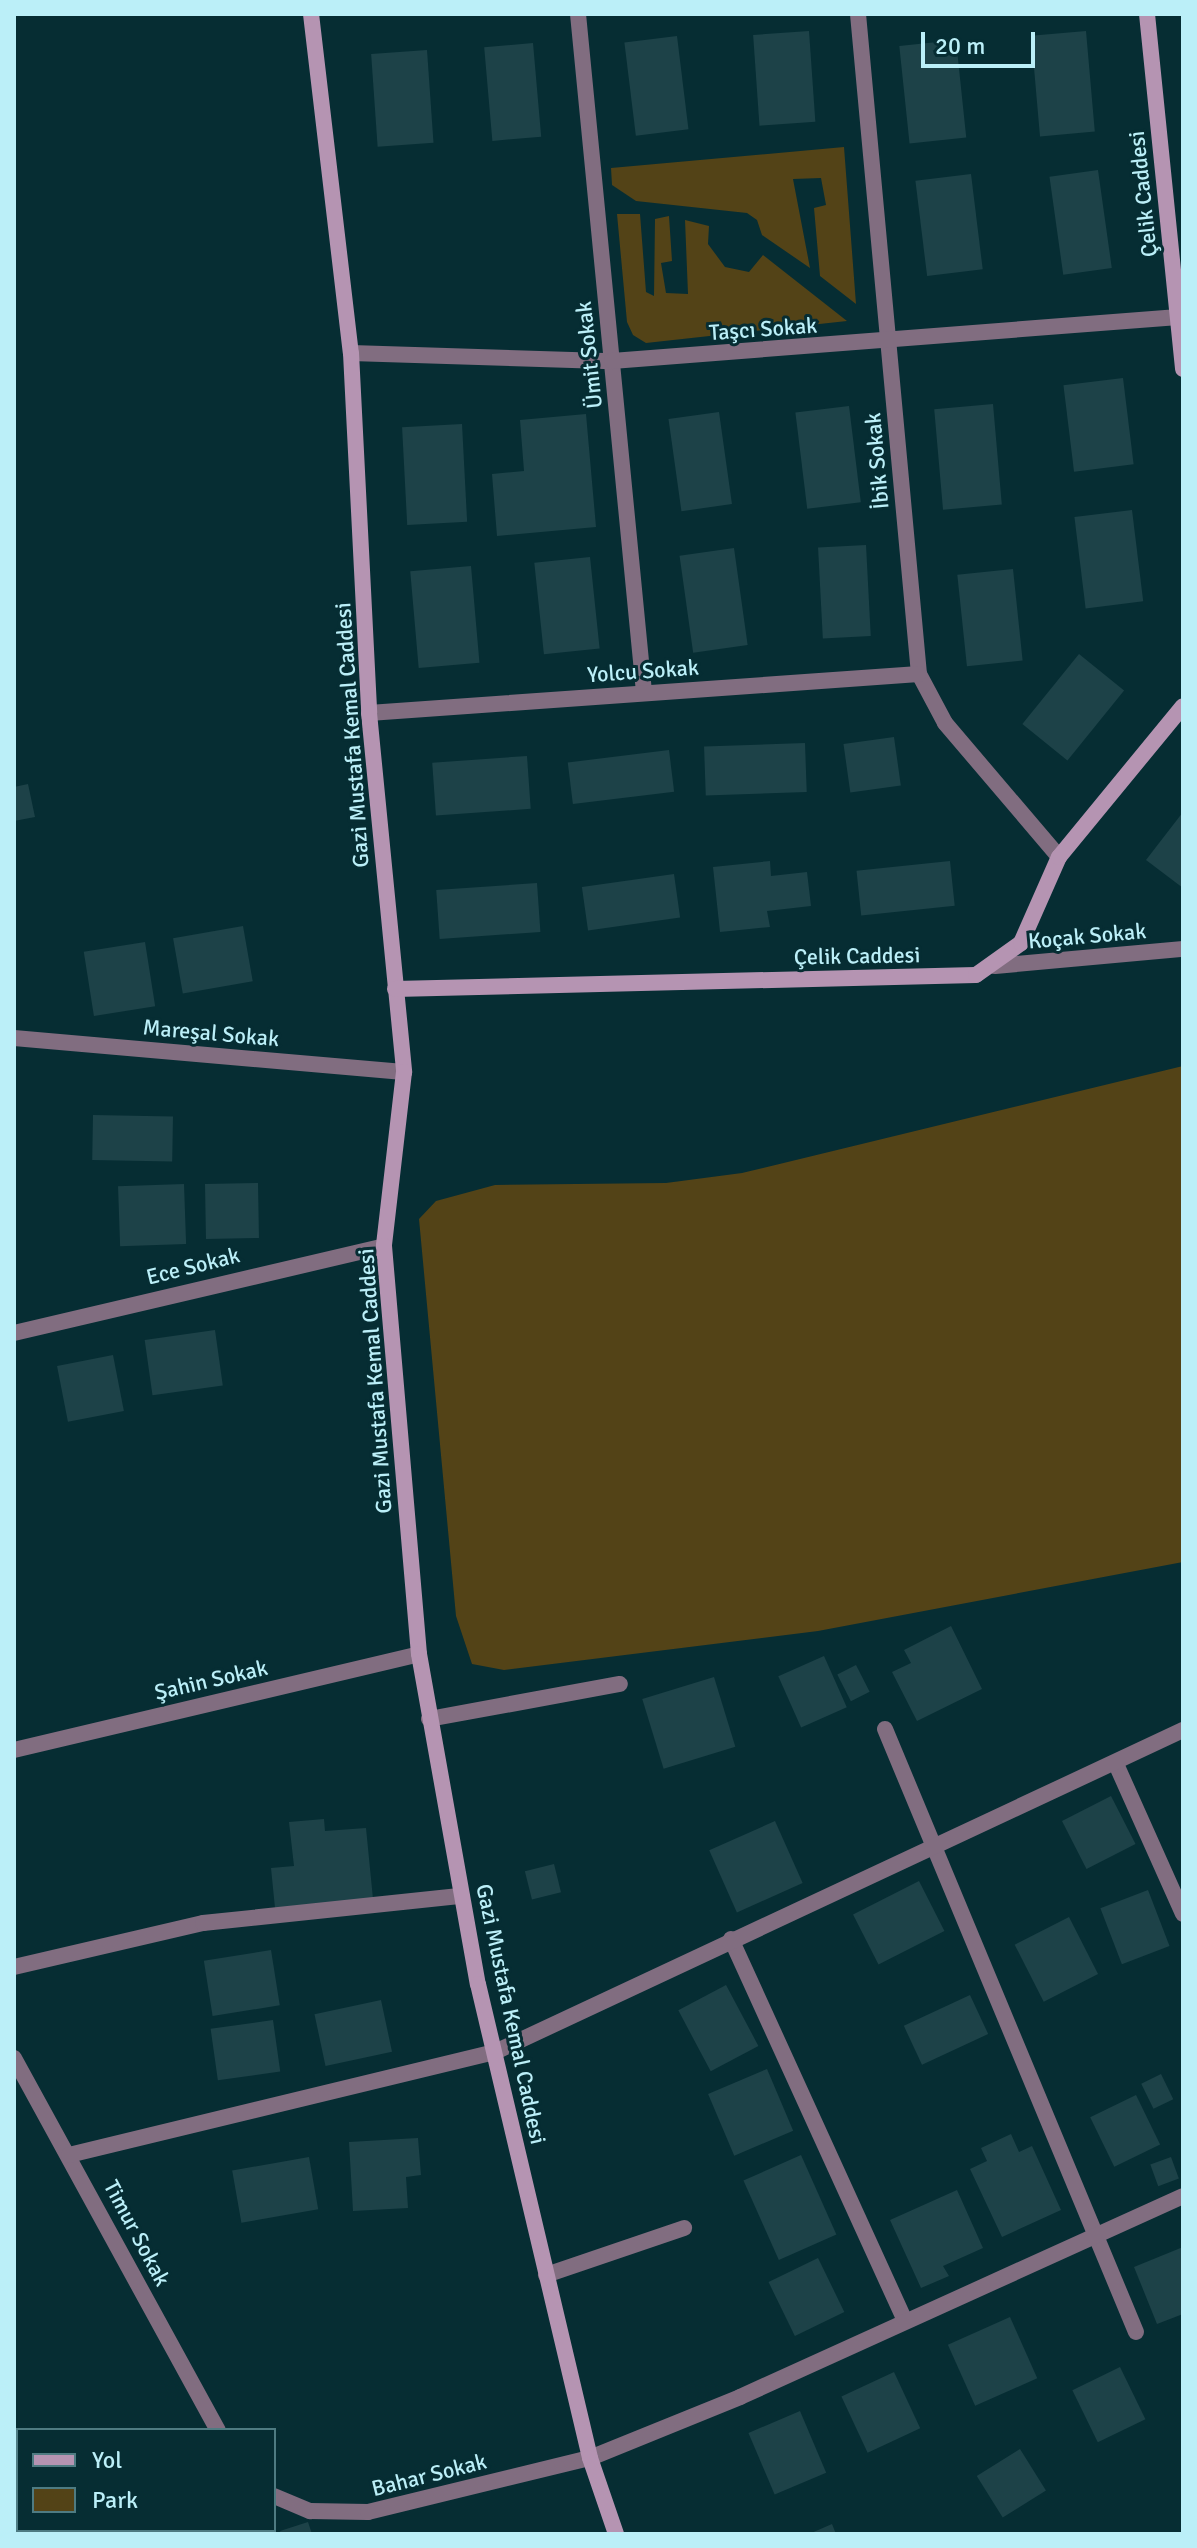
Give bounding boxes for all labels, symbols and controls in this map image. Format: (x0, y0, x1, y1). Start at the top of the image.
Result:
scale bar (925, 16, 1039, 66)
text: 20 m (935, 31, 985, 61)
street label: Çelik Caddesi (1123, 130, 1163, 258)
street label: Ümit Sokak (570, 300, 608, 410)
street label: Taşcı Sokak (708, 312, 818, 346)
street label: İbik Sokak (860, 412, 894, 510)
street label: Gazi Mustafa Kemal Caddesi (330, 602, 374, 868)
street label: Yolcu Sokak (586, 654, 700, 688)
street label: Koçak Sokak (1027, 918, 1147, 954)
street label: Çelik Caddesi (794, 942, 920, 970)
street label: Mareşal Sokak (142, 1014, 280, 1052)
street label: Ece Sokak (144, 1242, 242, 1290)
street label: Gazi Mustafa Kemal Caddesi (353, 1248, 397, 1514)
street label: Şahin Sokak (152, 1654, 270, 1706)
street label: Gazi Mustafa Kemal Caddesi (470, 1881, 552, 2147)
street label: Timur Sokak (98, 2176, 176, 2290)
legend (16, 2428, 276, 2532)
text: Yol (92, 2445, 122, 2475)
street label: Bahar Sokak (369, 2448, 489, 2502)
text: Park (92, 2485, 138, 2515)

